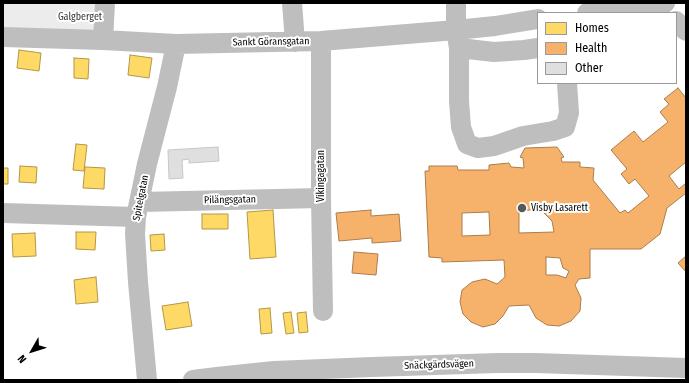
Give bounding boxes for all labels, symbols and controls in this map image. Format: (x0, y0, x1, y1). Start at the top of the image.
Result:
park label: Galgberget (58, 11, 102, 23)
legend (537, 12, 677, 84)
text: Homes (575, 21, 609, 35)
street label: Sankt Göransgatan (233, 35, 309, 49)
text: Health (575, 41, 607, 55)
text: Other (575, 61, 603, 75)
street label: Vikingagatan (315, 150, 327, 202)
street label: Spitelgatan (131, 174, 151, 222)
street label: Pilängsgatan (204, 194, 256, 206)
marker: Visby Lasarett (516, 202, 528, 214)
place label: Visby Lasarett (531, 202, 588, 214)
north arrow (12, 331, 52, 371)
text: N (15, 352, 29, 366)
street label: Snäckgärdsvägen (404, 358, 474, 372)

